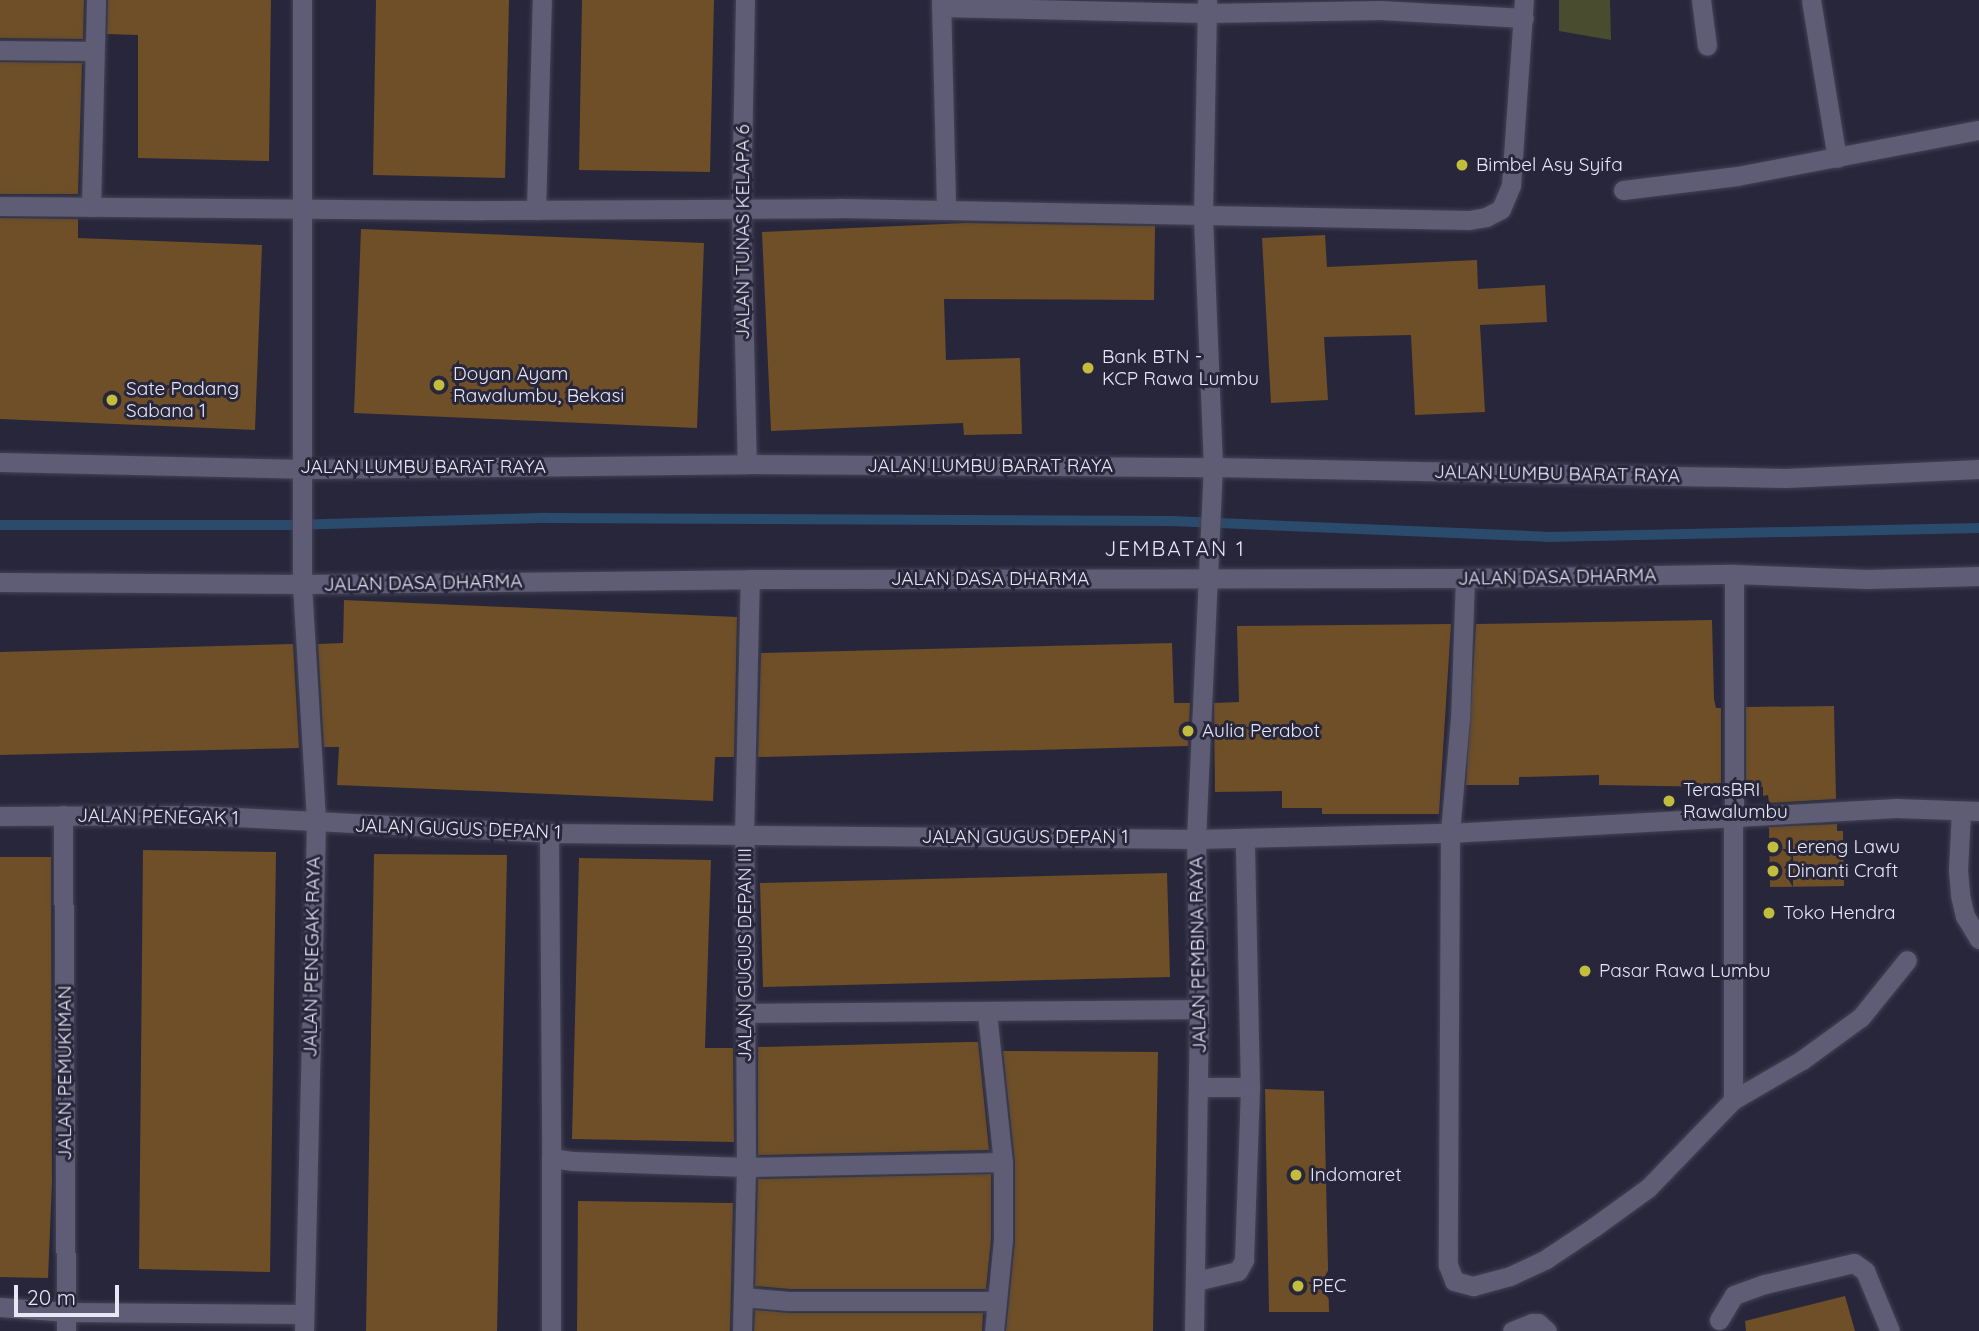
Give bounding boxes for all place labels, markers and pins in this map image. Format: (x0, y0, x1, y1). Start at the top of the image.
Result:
place label: Bimbel Asy Syifa (1476, 154, 1623, 176)
marker: Bimbel Asy Syifa (1454, 157, 1470, 173)
place label: Bank BTN - KCP Rawa Lumbu (1102, 346, 1259, 390)
marker: Bank BTN - KCP Rawa Lumbu (1080, 360, 1096, 376)
place label: Doyan Ayam Rawalumbu, Bekasi (453, 363, 624, 407)
marker: Doyan Ayam Rawalumbu, Bekasi (431, 377, 447, 393)
place label: Sate Padang Sabana 1 (126, 378, 239, 422)
marker: Sate Padang Sabana 1 (104, 392, 120, 408)
place label: Aulia Perabot (1202, 720, 1320, 742)
marker: Aulia Perabot (1180, 723, 1196, 739)
place label: TerasBRI Rawalumbu (1683, 779, 1788, 823)
marker: TerasBRI Rawalumbu (1661, 793, 1677, 809)
place label: Lereng Lawu (1787, 836, 1900, 858)
marker: Lereng Lawu (1765, 839, 1781, 855)
place label: Dinanti Craft (1787, 860, 1898, 882)
marker: Dinanti Craft (1765, 863, 1781, 879)
place label: Toko Hendra (1783, 902, 1896, 924)
marker: Toko Hendra (1761, 905, 1777, 921)
place label: Pasar Rawa Lumbu (1599, 960, 1771, 982)
marker: Pasar Rawa Lumbu (1577, 963, 1593, 979)
place label: Indomaret (1310, 1164, 1402, 1186)
marker: Indomaret (1288, 1167, 1304, 1183)
place label: PEC (1312, 1275, 1347, 1297)
marker: PEC (1290, 1278, 1306, 1294)

